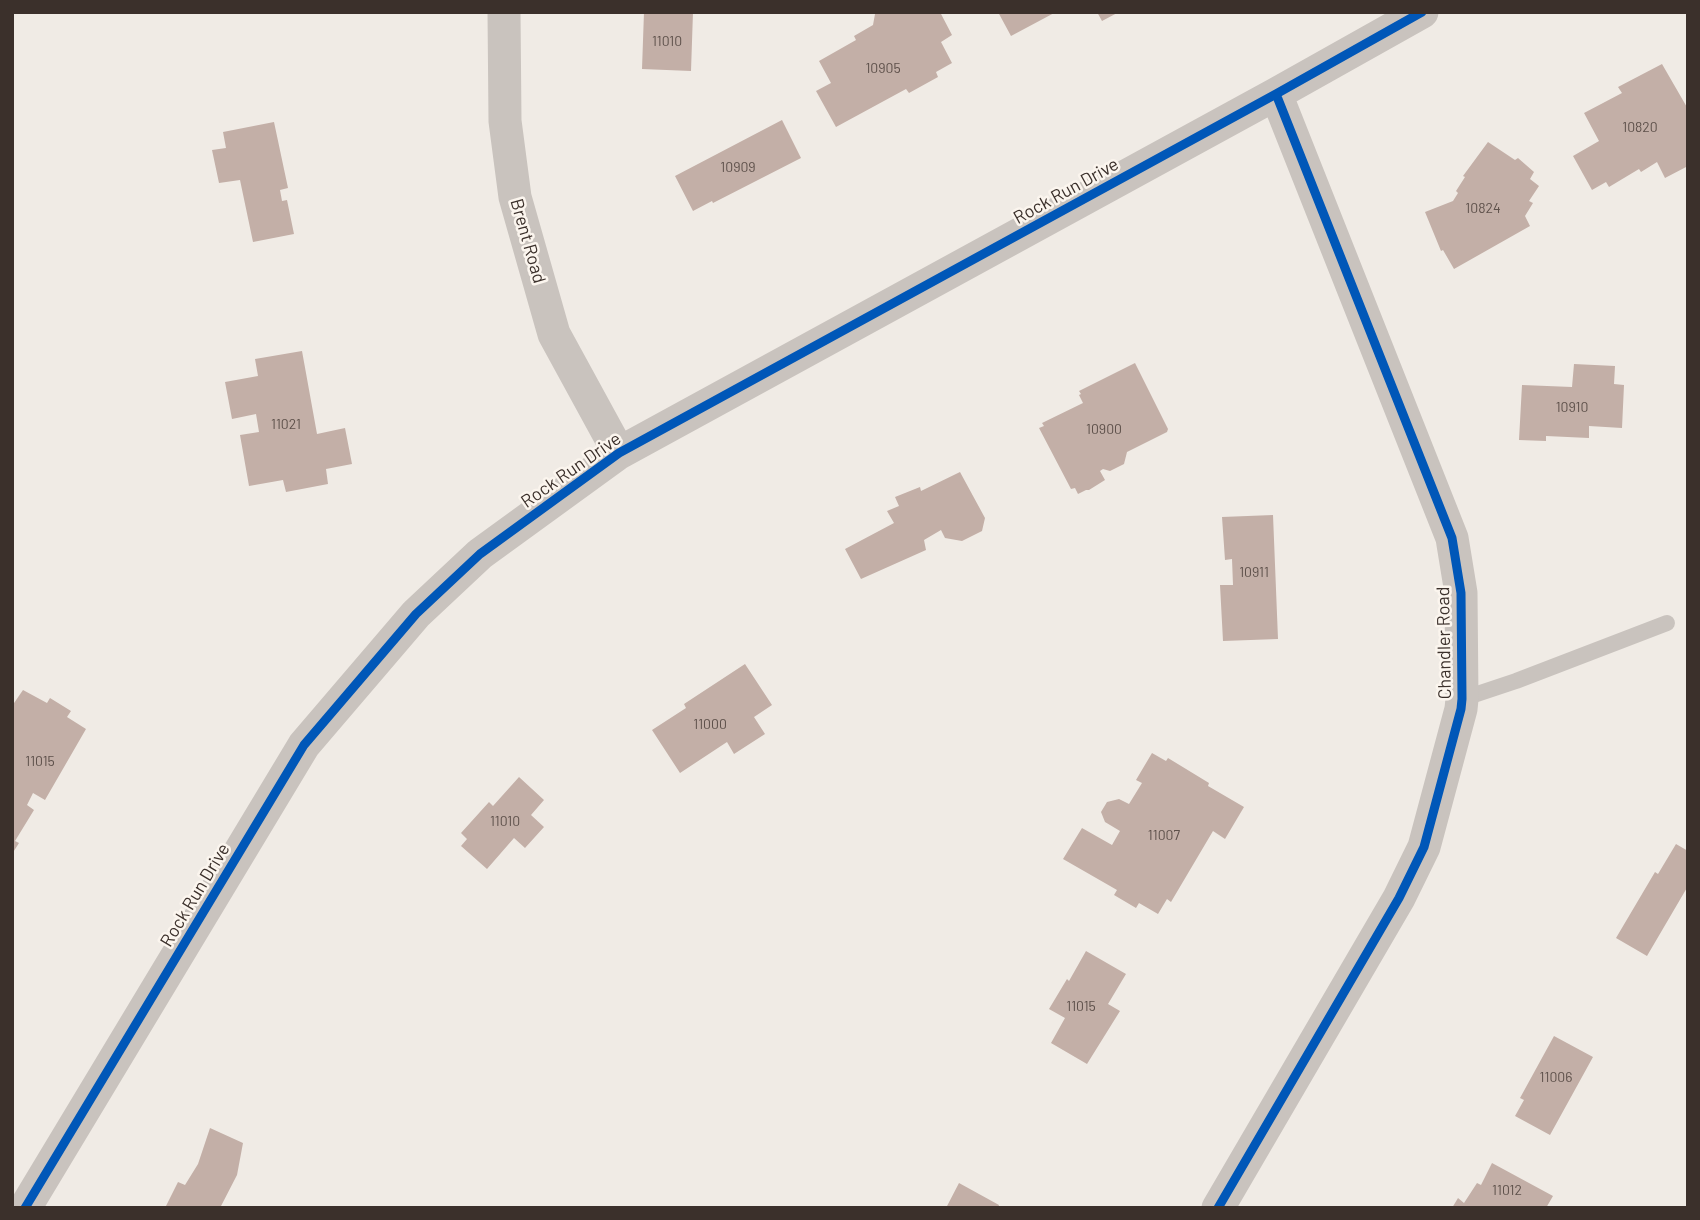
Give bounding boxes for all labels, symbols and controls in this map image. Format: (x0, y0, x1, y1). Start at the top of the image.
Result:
house number: 11010 (652, 33, 682, 49)
house number: 10905 (865, 60, 901, 76)
house number: 10820 (1622, 119, 1658, 135)
street label: Rock Run Drive (1010, 153, 1122, 229)
house number: 10909 (720, 159, 756, 175)
street label: Brent Road (506, 196, 550, 286)
house number: 10824 (1465, 200, 1501, 216)
house number: 10910 (1556, 399, 1588, 415)
house number: 11021 (271, 416, 301, 432)
house number: 10900 (1086, 421, 1122, 437)
street label: Rock Run Drive (517, 428, 625, 512)
house number: 10911 (1239, 564, 1269, 580)
street label: Chandler Road (1432, 586, 1456, 700)
house number: 11000 (693, 716, 727, 732)
house number: 11015 (25, 753, 55, 769)
house number: 11010 (490, 813, 520, 829)
house number: 11007 (1148, 827, 1180, 843)
street label: Rock Run Drive (156, 839, 234, 951)
house number: 11015 (1066, 998, 1096, 1014)
house number: 11006 (1540, 1069, 1572, 1085)
house number: 11012 (1492, 1182, 1522, 1198)

